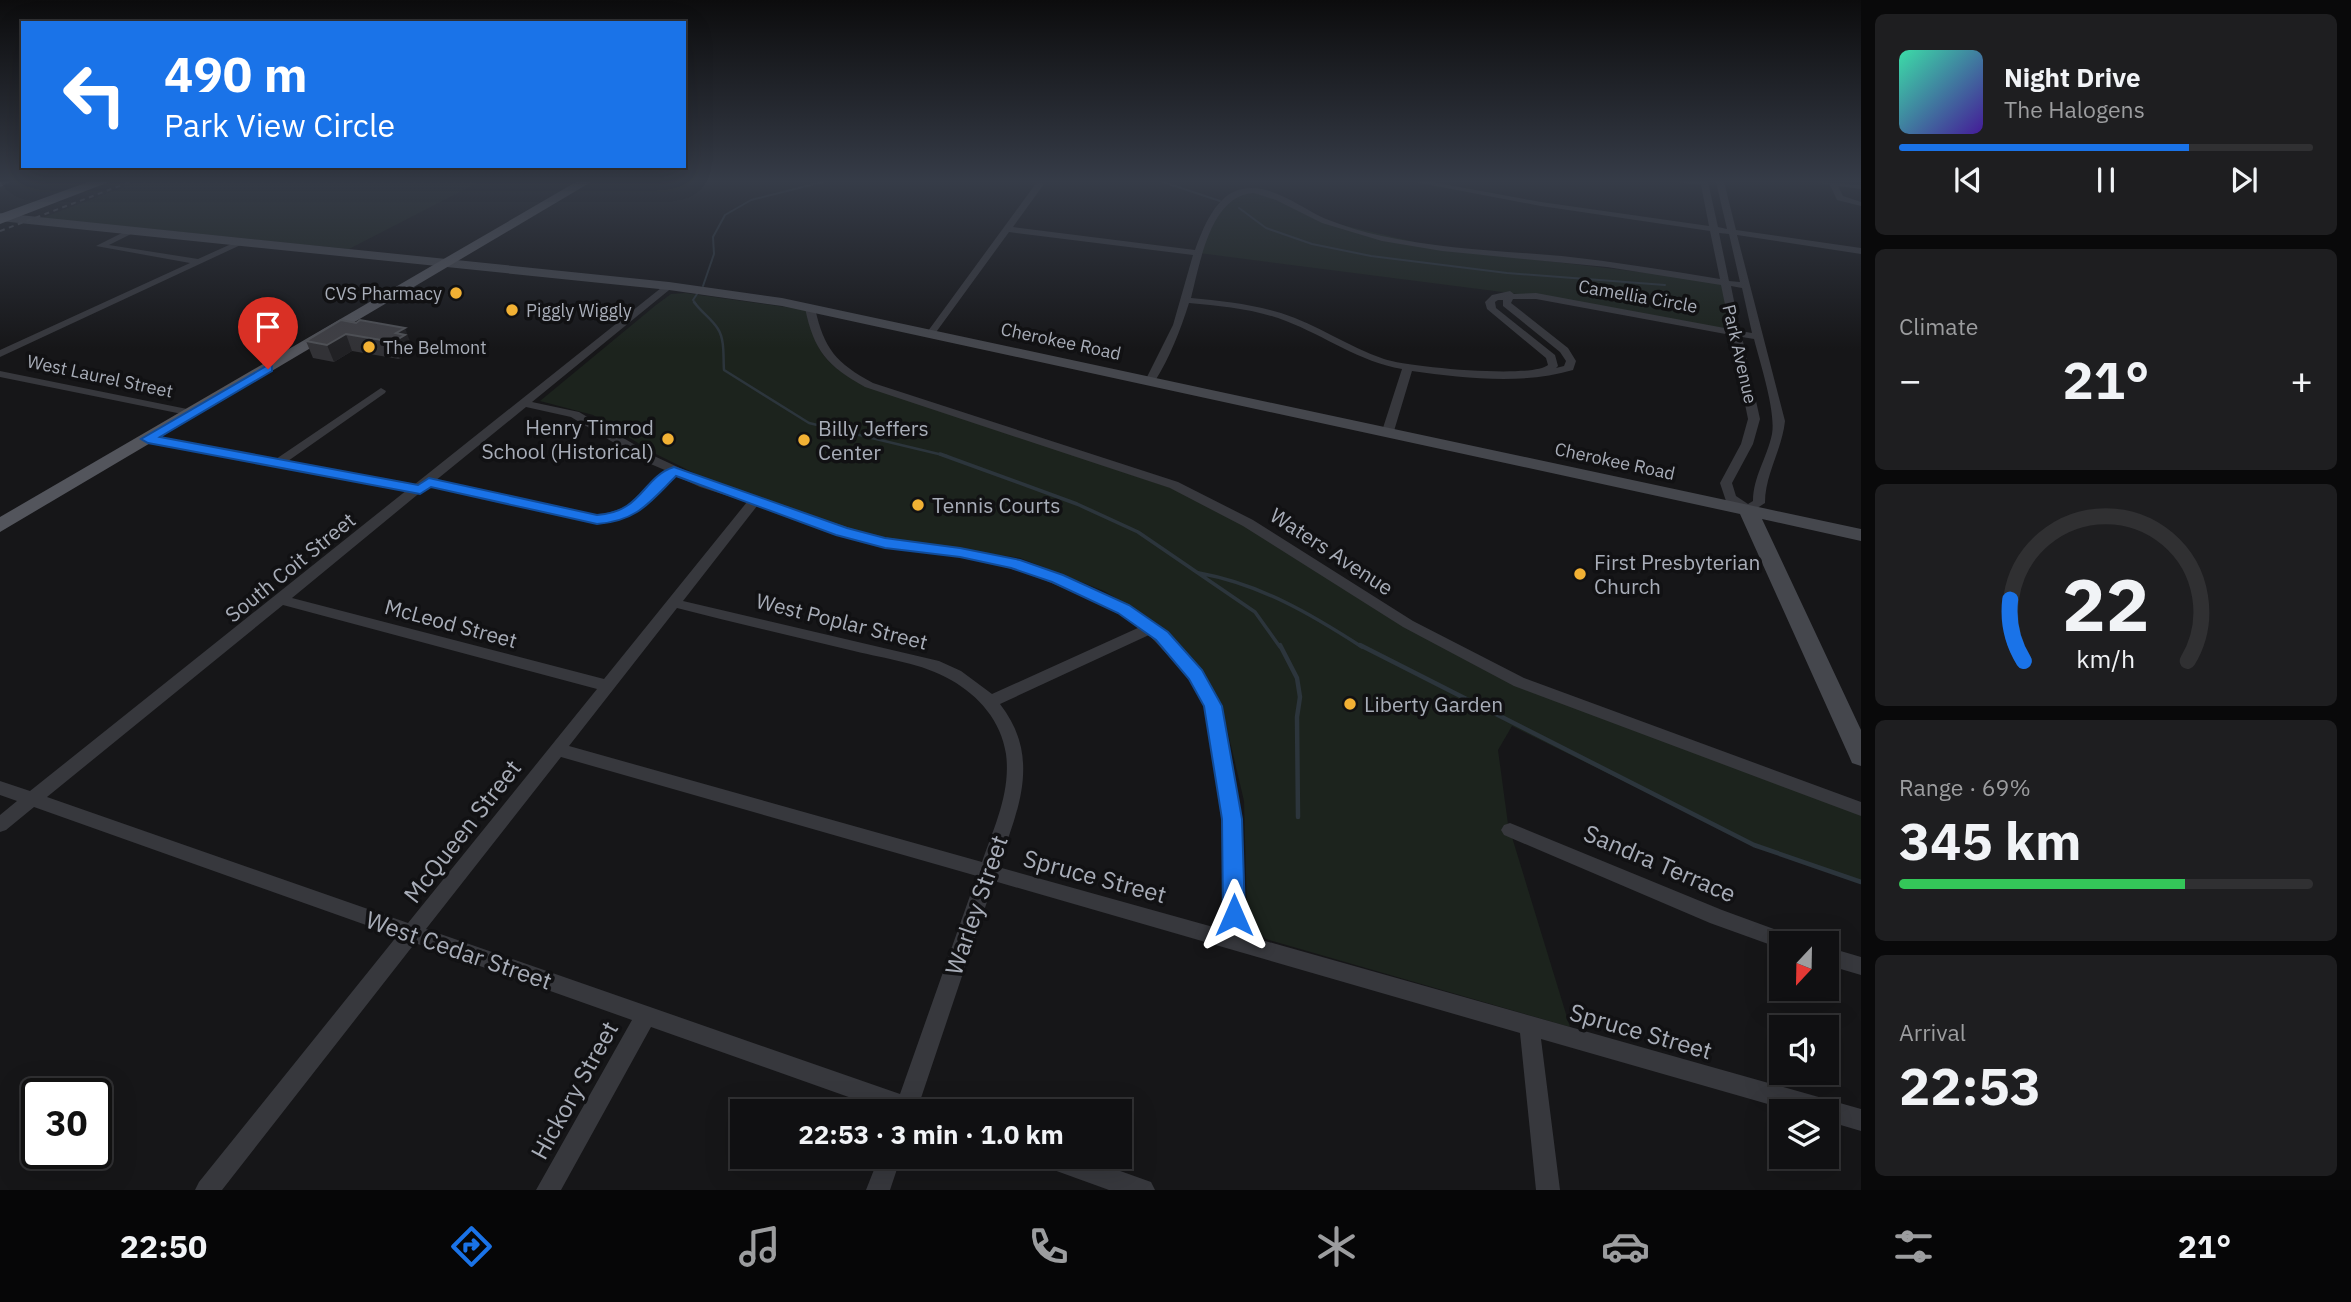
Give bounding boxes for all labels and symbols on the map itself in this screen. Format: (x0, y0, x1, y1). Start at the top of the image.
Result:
street label: Camellia Circle (1577, 274, 1699, 318)
place label: CVS Pharmacy (325, 282, 442, 305)
marker: CVS Pharmacy (448, 285, 464, 301)
pin (238, 297, 298, 369)
place label: Piggly Wiggly (526, 299, 632, 322)
marker: Piggly Wiggly (504, 302, 520, 318)
street label: Park Avenue (1717, 302, 1763, 406)
street label: Cherokee Road (999, 317, 1123, 365)
place label: The Belmont (383, 336, 487, 359)
marker: The Belmont (361, 339, 377, 355)
street label: West Laurel Street (25, 349, 175, 403)
place label: Henry Timrod School (Historical) (481, 413, 654, 465)
place label: Billy Jeffers Center (818, 414, 929, 466)
marker: Henry Timrod School (Historical) (660, 431, 676, 447)
marker: Billy Jeffers Center (796, 432, 812, 448)
street label: Cherokee Road (1553, 437, 1677, 485)
place label: Tennis Courts (932, 491, 1061, 519)
marker: Tennis Courts (910, 497, 926, 513)
street label: Waters Avenue (1265, 501, 1399, 601)
street label: South Coit Street (219, 506, 361, 628)
place label: First Presbyterian Church (1594, 548, 1760, 600)
marker: First Presbyterian Church (1572, 566, 1588, 582)
street label: West Poplar Street (753, 586, 931, 656)
street label: McLeod Street (382, 592, 520, 654)
place label: Liberty Garden (1364, 690, 1503, 718)
marker: Liberty Garden (1342, 696, 1358, 712)
street label: McQueen Street (396, 753, 528, 909)
street label: Sandra Terrace (1579, 817, 1741, 909)
street label: Warley Street (937, 831, 1015, 979)
street label: Spruce Street (1020, 842, 1170, 910)
position arrow (1197, 878, 1271, 952)
street label: West Cedar Street (362, 903, 556, 997)
north arrow (1769, 931, 1839, 1001)
street label: Spruce Street (1566, 995, 1716, 1067)
street label: Hickory Street (523, 1015, 625, 1165)
speed limit sign: 30 (21, 1078, 112, 1169)

